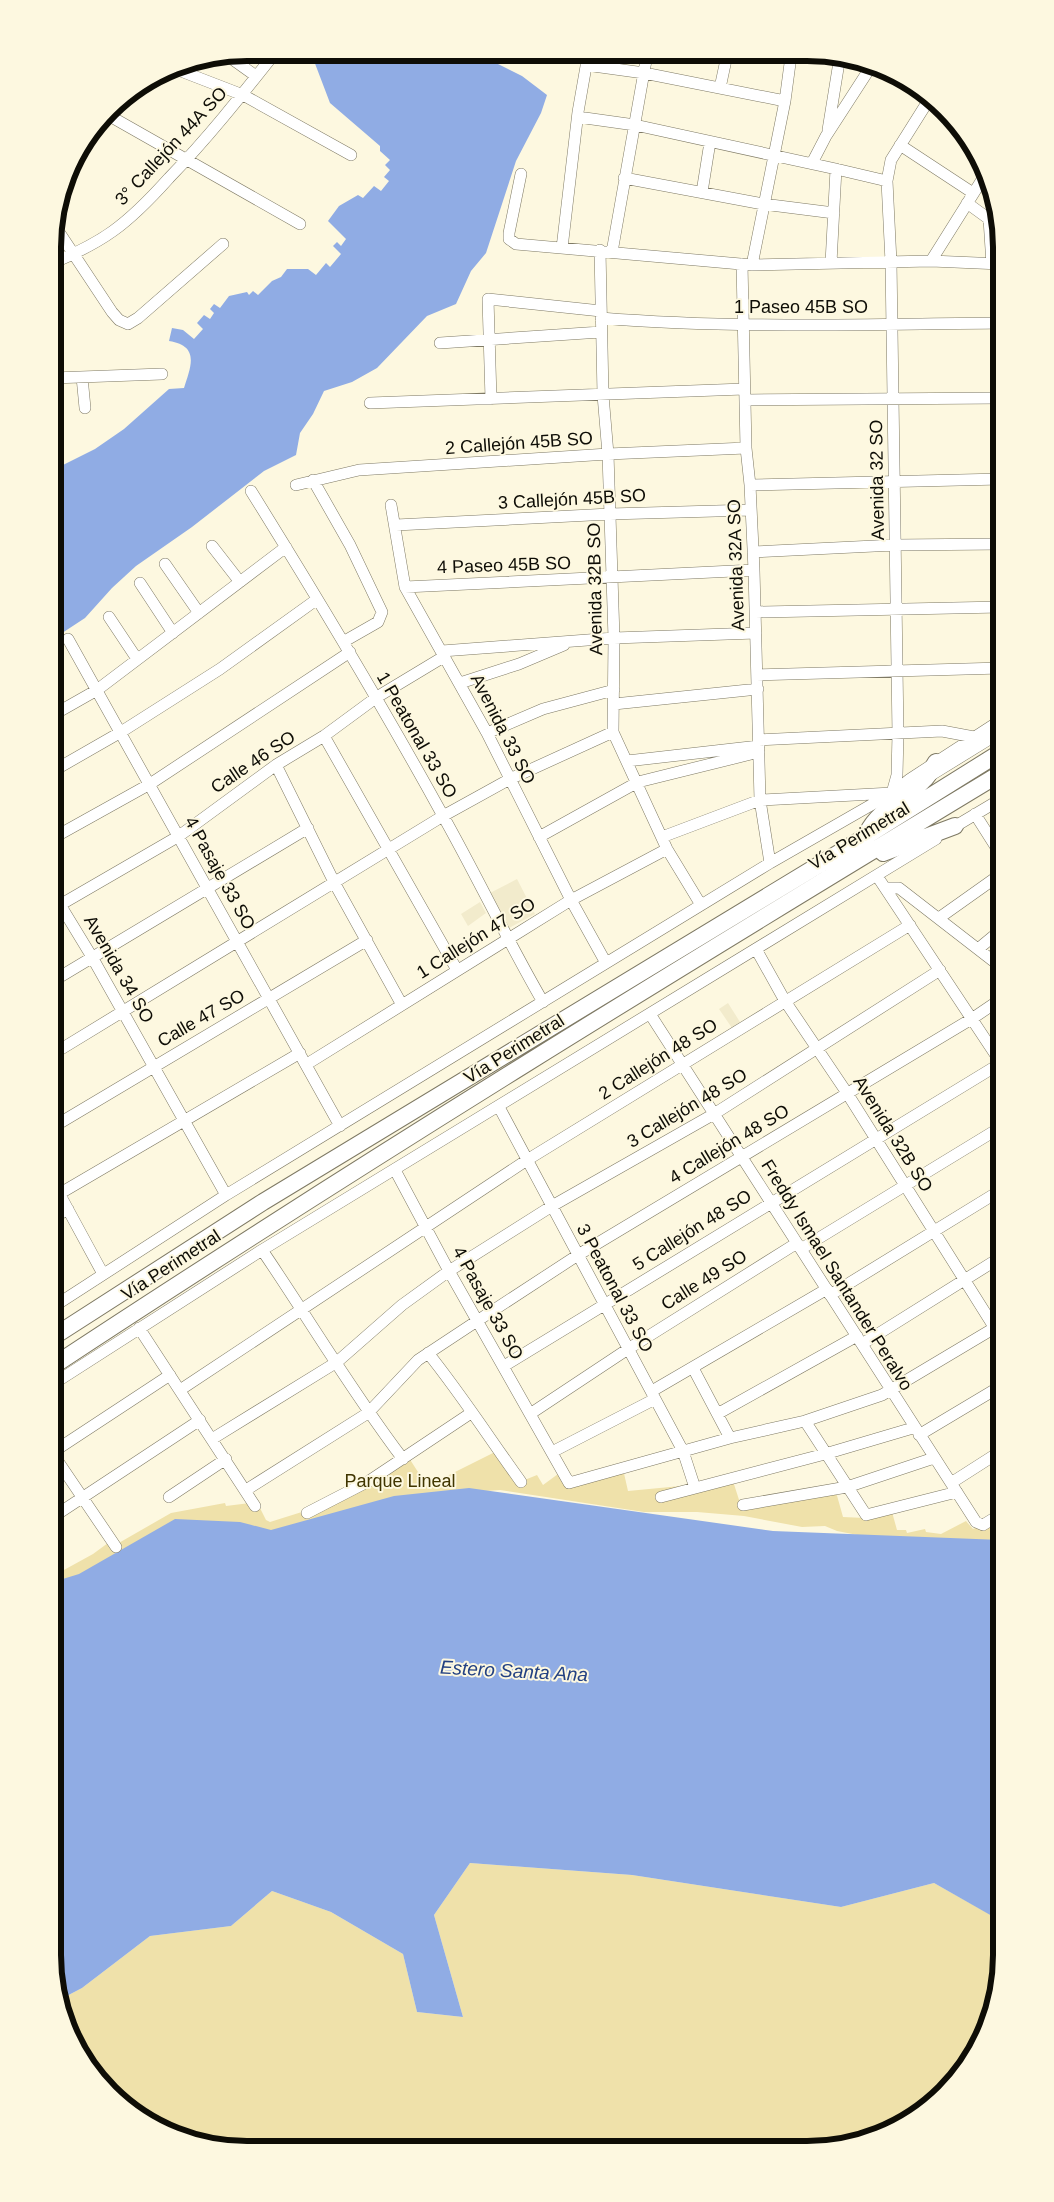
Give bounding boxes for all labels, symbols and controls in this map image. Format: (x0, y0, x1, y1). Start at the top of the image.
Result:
street label: 3° Callejón 44A SO (111, 83, 231, 209)
street label: 1 Paseo 45B SO (734, 297, 868, 317)
street label: Avenida 32 SO (866, 419, 888, 541)
street label: 2 Callejón 45B SO (444, 428, 594, 458)
street label: 3 Callejón 45B SO (498, 485, 646, 513)
street label: Avenida 32A SO (724, 499, 748, 631)
street label: Avenida 32B SO (584, 522, 606, 656)
street label: 4 Paseo 45B SO (437, 553, 571, 577)
street label: 1 Peatonal 33 SO (373, 668, 461, 802)
street label: Avenida 33 SO (467, 671, 539, 787)
street label: Calle 46 SO (207, 727, 299, 797)
street label: Vía Perimetral (805, 798, 913, 874)
street label: 4 Pasaje 33 SO (181, 813, 259, 933)
street label: 1 Callejón 47 SO (413, 893, 539, 983)
street label: Avenida 34 SO (80, 912, 158, 1026)
street label: Calle 47 SO (154, 985, 248, 1051)
street label: Vía Perimetral (460, 1010, 568, 1088)
street label: 2 Callejón 48 SO (595, 1014, 721, 1104)
street label: 3 Callejón 48 SO (624, 1064, 750, 1152)
street label: Avenida 32B SO (849, 1072, 937, 1196)
street label: 4 Callejón 48 SO (666, 1100, 792, 1188)
street label: Freddy Ismael Santander Peralvo (757, 1156, 917, 1394)
street label: 5 Callejón 48 SO (629, 1185, 755, 1275)
street label: 3 Peatonal 33 SO (573, 1221, 657, 1355)
street label: Vía Perimetral (118, 1226, 224, 1304)
street label: 4 Pasaje 33 SO (449, 1243, 527, 1363)
street label: Calle 49 SO (658, 1246, 750, 1314)
park label: Parque Lineal (344, 1471, 456, 1491)
water label: Estero Santa Ana (439, 1657, 589, 1685)

